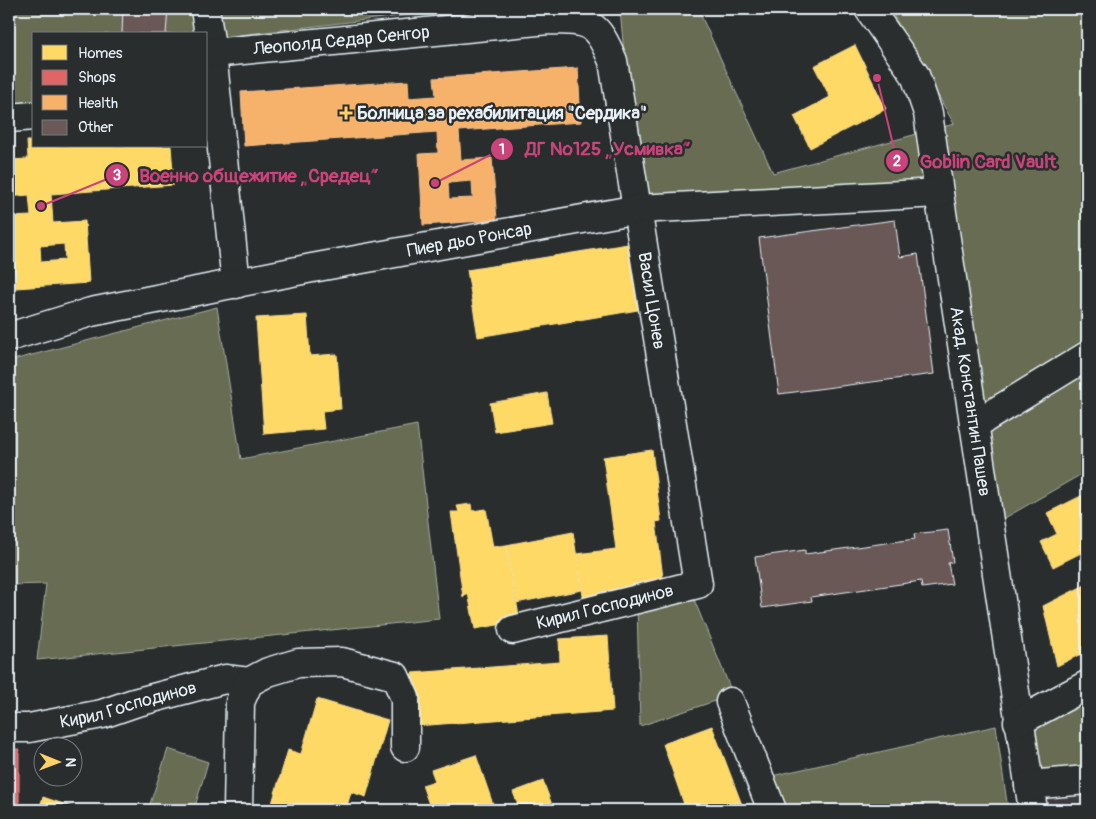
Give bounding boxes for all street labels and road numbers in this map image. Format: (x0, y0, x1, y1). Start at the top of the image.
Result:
street label: Леополд Седар Сенгор (251, 20, 431, 60)
street label: Пиер дьо Ронсар (405, 217, 534, 262)
street label: Васил Цонев (633, 250, 671, 351)
street label: Акад. Константин Пашев (945, 305, 997, 498)
street label: Кирил Господинов (534, 579, 676, 635)
street label: Кирил Господинов (58, 675, 199, 733)

